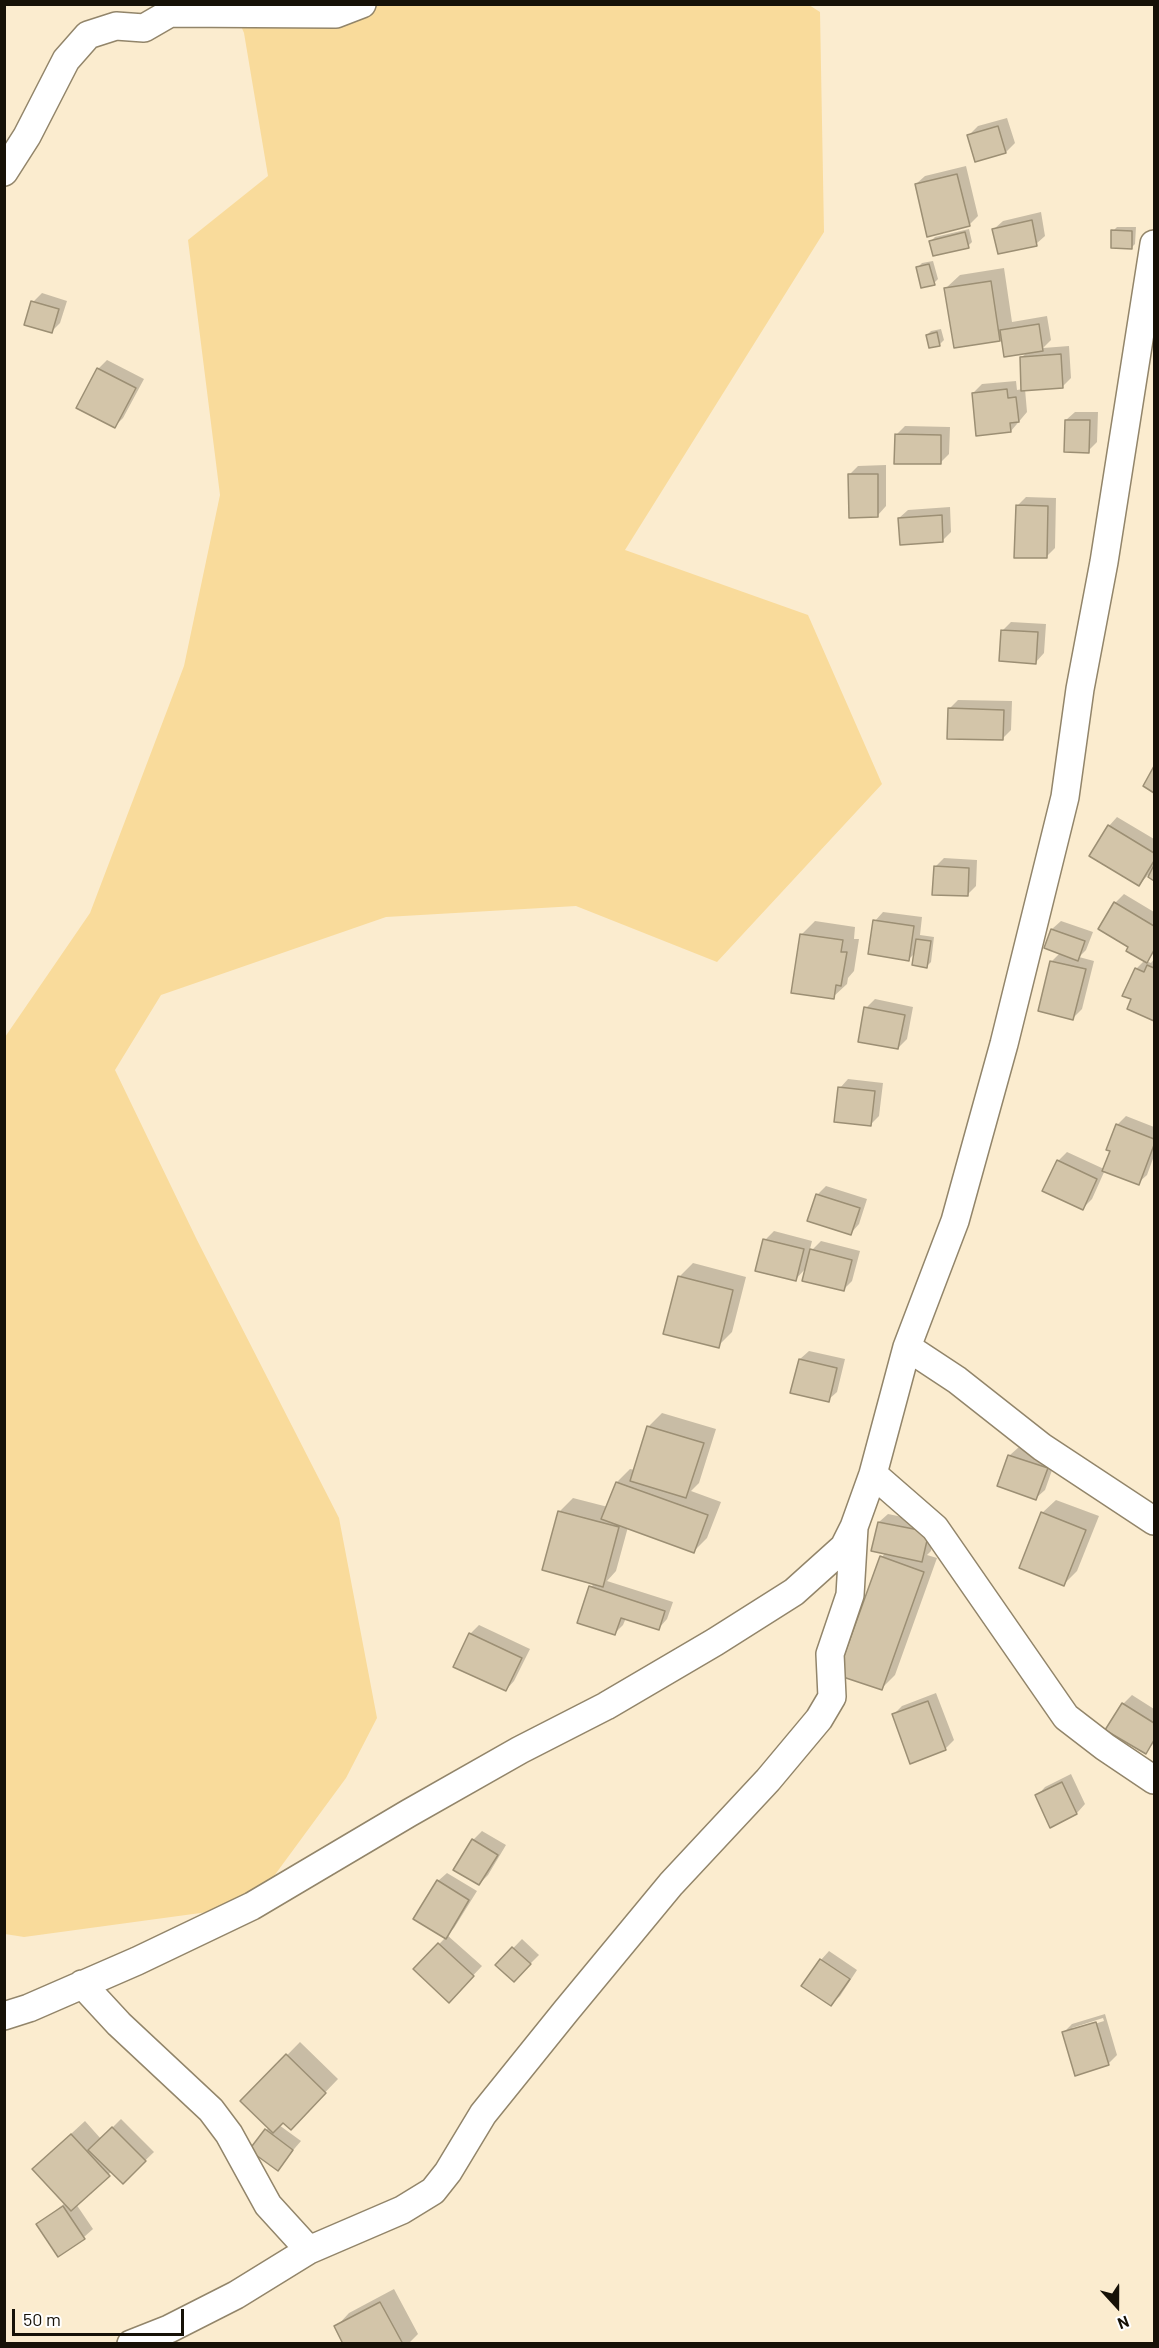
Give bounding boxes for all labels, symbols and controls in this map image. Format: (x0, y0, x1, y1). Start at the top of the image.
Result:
north arrow (1087, 2276, 1147, 2336)
scale bar (15, 2297, 188, 2335)
text: 50 m (23, 2308, 61, 2330)
text: N (1115, 2312, 1132, 2334)

